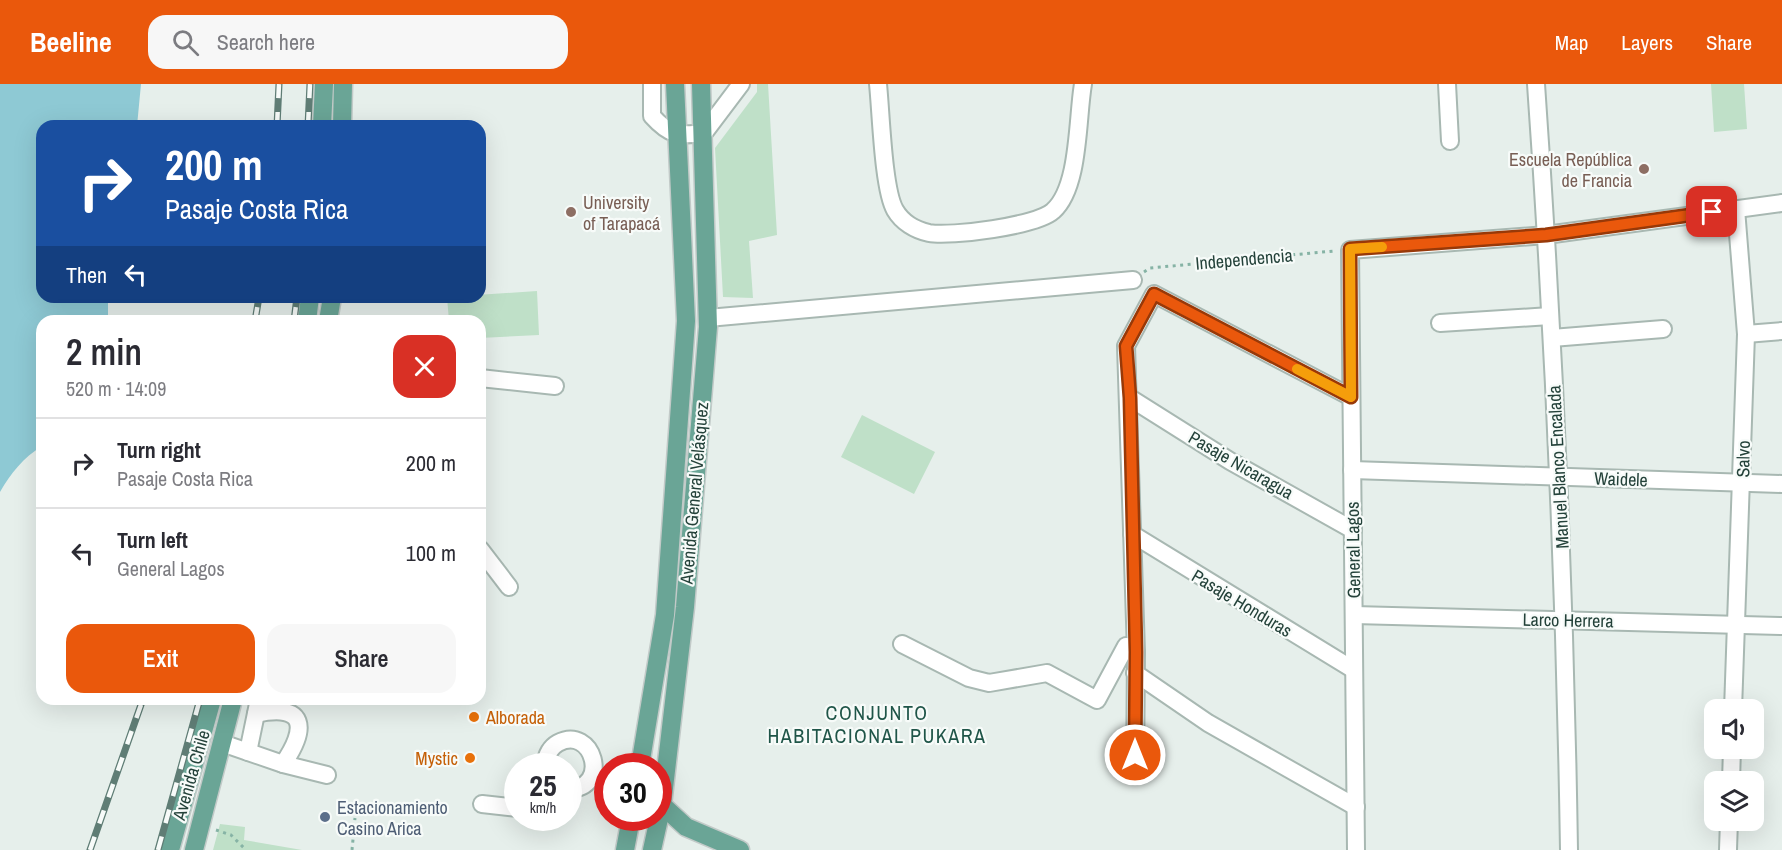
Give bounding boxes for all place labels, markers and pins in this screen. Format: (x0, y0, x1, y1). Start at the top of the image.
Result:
place label: Escuela República de Francia (1509, 147, 1632, 193)
marker: Escuela República de Francia (1637, 162, 1651, 176)
pin (1686, 186, 1737, 237)
place label: University of Tarapacá (583, 190, 660, 236)
marker: University of Tarapacá (564, 205, 578, 219)
place label: Alborada (485, 705, 545, 730)
marker: Alborada (467, 710, 481, 724)
place label: Mystic (415, 746, 458, 771)
marker: Mystic (463, 751, 477, 765)
place label: Estacionamiento Casino Arica (337, 795, 448, 841)
marker: Estacionamiento Casino Arica (318, 810, 332, 824)

